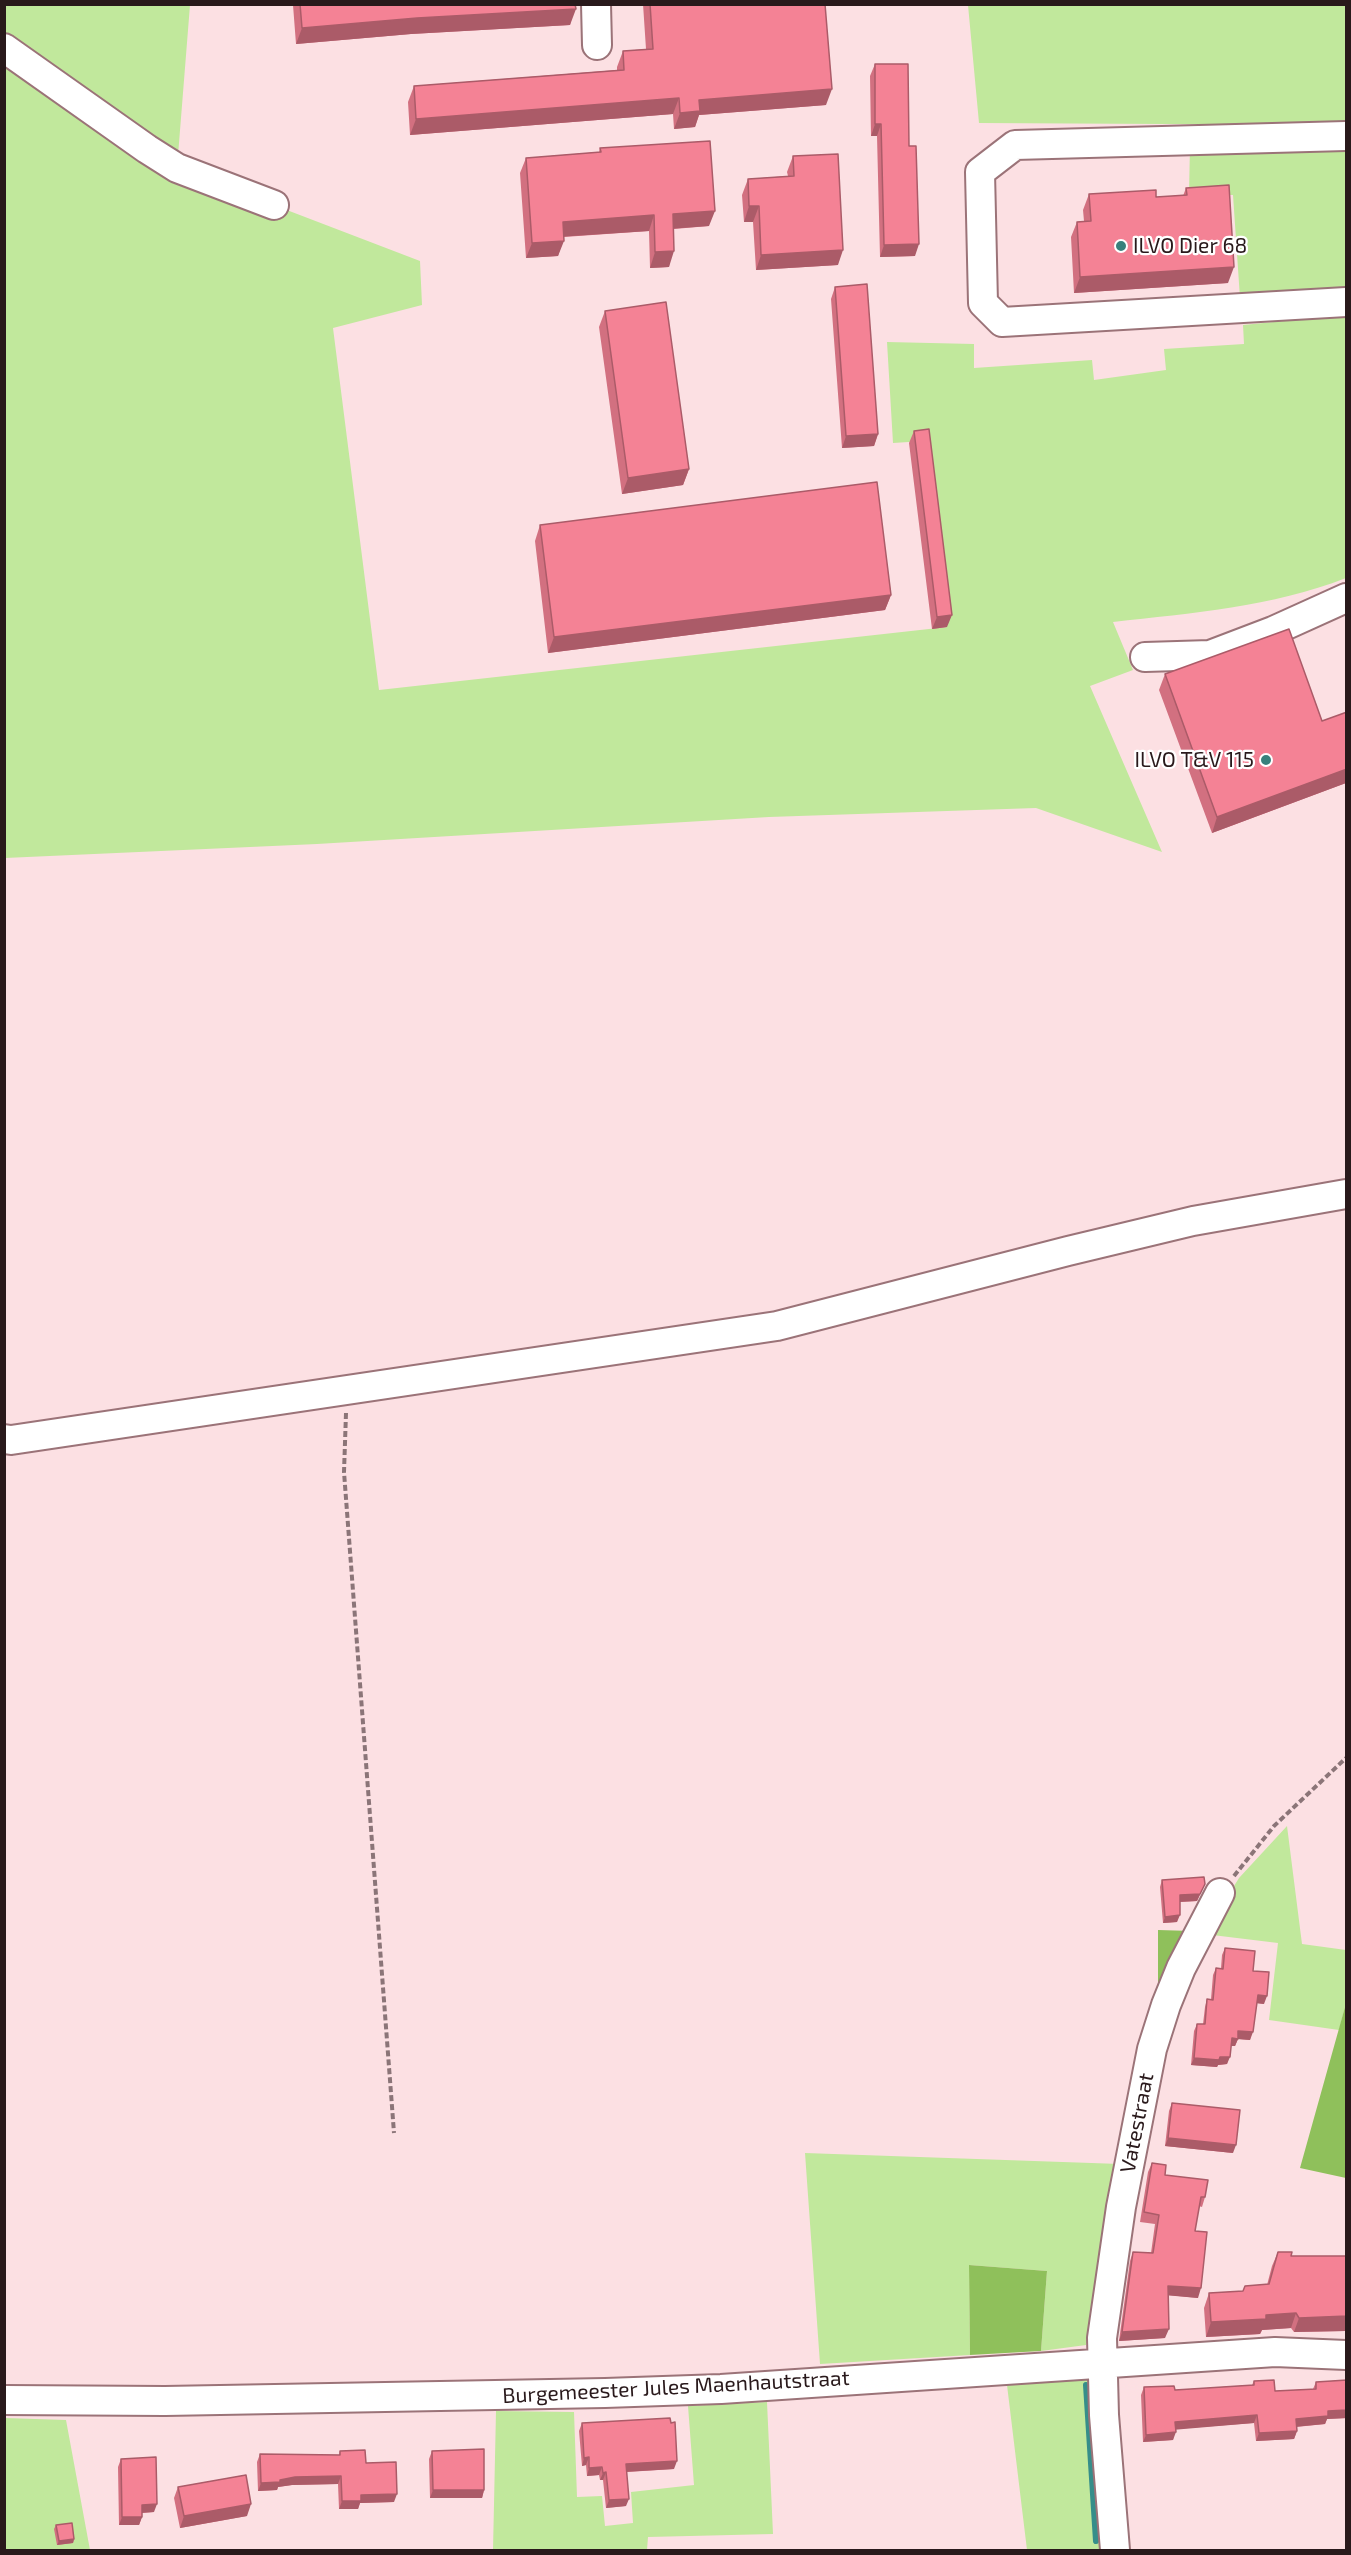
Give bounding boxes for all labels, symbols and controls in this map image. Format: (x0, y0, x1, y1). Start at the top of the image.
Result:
place label: ILVO Dier 68 (1133, 233, 1247, 259)
marker: ILVO Dier 68 (1114, 239, 1128, 253)
place label: ILVO T&V 115 (1135, 747, 1254, 773)
marker: ILVO T&V 115 (1259, 753, 1273, 767)
street label: Vatestraat (1115, 2071, 1159, 2175)
street label: Burgemeester Jules Maenhautstraat (502, 2365, 850, 2409)

